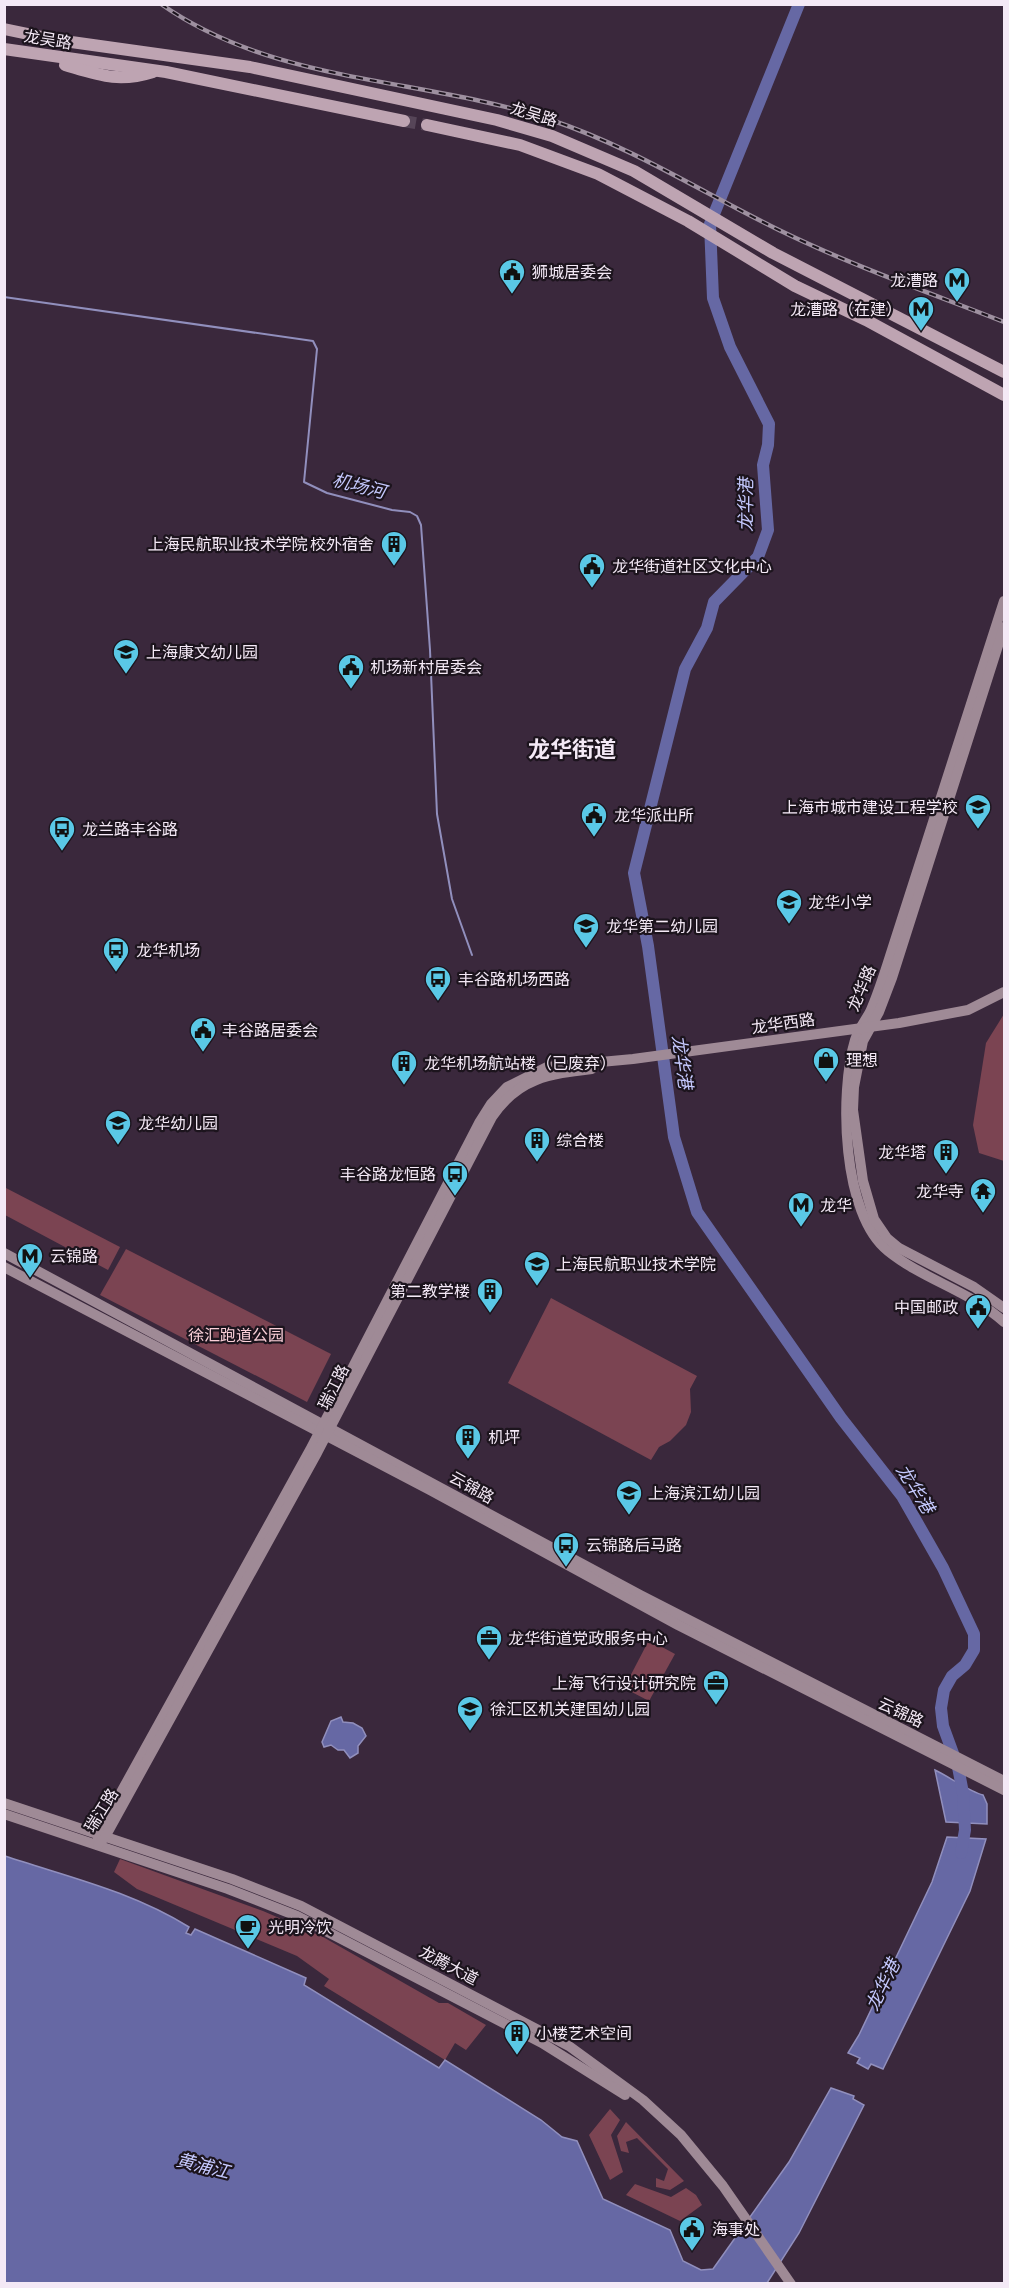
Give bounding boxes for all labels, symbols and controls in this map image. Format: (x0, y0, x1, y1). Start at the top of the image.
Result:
street label: 龙吴路 (23, 26, 73, 52)
street label: 龙吴路 (508, 98, 560, 130)
public building icon: 狮城居委会 (497, 257, 527, 295)
place label: 狮城居委会 (532, 263, 612, 281)
metro station icon: 龙漕路 (942, 265, 972, 303)
place label: 龙漕路 (890, 271, 938, 289)
metro station icon: 龙漕路（在建） (906, 294, 936, 332)
place label: 龙漕路（在建） (790, 300, 902, 318)
water label: 机场河 (330, 469, 391, 503)
water label: 龙华港 (735, 475, 756, 532)
building icon: 上海民航职业技术学院 校外宿舍 (379, 529, 409, 567)
place label: 上海民航职业技术学院 校外宿舍 (148, 535, 374, 553)
public building icon: 龙华街道社区文化中心 (577, 551, 607, 589)
place label: 龙华街道社区文化中心 (612, 557, 772, 575)
school or university icon: 上海康文幼儿园 (111, 637, 141, 675)
place label: 上海康文幼儿园 (146, 643, 258, 661)
public building icon: 机场新村居委会 (336, 652, 366, 690)
place label: 机场新村居委会 (370, 658, 482, 676)
district label: 龙华街道 (528, 736, 616, 762)
school or university icon: 上海市城市建设工程学校 (963, 792, 993, 830)
place label: 上海市城市建设工程学校 (782, 798, 958, 816)
public building icon: 龙华派出所 (579, 800, 609, 838)
place label: 龙华派出所 (614, 806, 694, 824)
bus stop icon: 龙兰路丰谷路 (47, 814, 77, 852)
place label: 龙兰路丰谷路 (82, 820, 178, 838)
school or university icon: 龙华小学 (774, 887, 804, 925)
place label: 龙华小学 (808, 893, 872, 911)
school or university icon: 龙华第二幼儿园 (571, 911, 601, 949)
place label: 龙华第二幼儿园 (606, 917, 718, 935)
bus stop icon: 龙华机场 (101, 935, 131, 973)
place label: 龙华机场 (136, 941, 200, 959)
street label: 龙华路 (843, 962, 879, 1014)
bus stop icon: 丰谷路机场西路 (423, 964, 453, 1002)
place label: 丰谷路机场西路 (458, 970, 570, 988)
street label: 龙华西路 (750, 1010, 816, 1036)
public building icon: 丰谷路居委会 (188, 1015, 218, 1053)
place label: 丰谷路居委会 (222, 1021, 318, 1039)
water label: 龙华港 (668, 1034, 697, 1093)
shop icon: 理想 (811, 1045, 841, 1083)
building icon: 龙华机场航站楼（已废弃） (389, 1048, 419, 1086)
place label: 理想 (846, 1051, 878, 1069)
place label: 龙华机场航站楼（已废弃） (424, 1054, 616, 1072)
school or university icon: 龙华幼儿园 (103, 1108, 133, 1146)
place label: 龙华幼儿园 (138, 1114, 218, 1132)
building icon: 综合楼 (522, 1125, 552, 1163)
place label: 综合楼 (556, 1131, 604, 1149)
building icon: 龙华塔 (931, 1137, 961, 1175)
place label: 龙华塔 (878, 1143, 926, 1161)
bus stop icon: 丰谷路龙恒路 (440, 1159, 470, 1197)
place label: 丰谷路龙恒路 (340, 1165, 436, 1183)
temple icon: 龙华寺 (968, 1176, 998, 1214)
place label: 龙华寺 (916, 1182, 964, 1200)
metro station icon: 龙华 (786, 1190, 816, 1228)
place label: 龙华 (820, 1196, 852, 1214)
metro station icon: 云锦路 (15, 1241, 45, 1279)
place label: 云锦路 (50, 1247, 98, 1265)
school or university icon: 上海民航职业技术学院 (522, 1249, 552, 1287)
place label: 上海民航职业技术学院 (556, 1255, 716, 1273)
building icon: 第二教学楼 (475, 1276, 505, 1314)
place label: 第二教学楼 (390, 1282, 470, 1300)
public building icon: 中国邮政 (963, 1292, 993, 1330)
place label: 中国邮政 (894, 1298, 958, 1316)
park label: 徐汇跑道公园 (188, 1326, 284, 1344)
street label: 瑞江路 (314, 1362, 352, 1412)
building icon: 机坪 (453, 1422, 483, 1460)
place label: 机坪 (488, 1428, 520, 1446)
water label: 龙华港 (892, 1460, 940, 1520)
street label: 云锦路 (447, 1467, 497, 1507)
school or university icon: 上海滨江幼儿园 (614, 1478, 644, 1516)
place label: 上海滨江幼儿园 (648, 1484, 760, 1502)
bus stop icon: 云锦路后马路 (551, 1530, 581, 1568)
place label: 云锦路后马路 (586, 1536, 682, 1554)
office icon: 龙华街道党政服务中心 (474, 1623, 504, 1661)
place label: 龙华街道党政服务中心 (508, 1629, 668, 1647)
office icon: 上海飞行设计研究院 (701, 1668, 731, 1706)
place label: 上海飞行设计研究院 (552, 1674, 696, 1692)
school or university icon: 徐汇区机关建国幼儿园 (455, 1694, 485, 1732)
street label: 云锦路 (875, 1694, 927, 1730)
place label: 徐汇区机关建国幼儿园 (490, 1700, 650, 1718)
street label: 瑞江路 (81, 1785, 121, 1835)
cafe icon: 光明冷饮 (233, 1912, 263, 1950)
place label: 光明冷饮 (268, 1918, 332, 1936)
street label: 龙腾大道 (417, 1942, 481, 1988)
water label: 龙华港 (861, 1953, 905, 2014)
building icon: 小楼艺术空间 (502, 2018, 532, 2056)
place label: 小楼艺术空间 (536, 2024, 632, 2042)
water label: 黄浦江 (174, 2149, 234, 2183)
public building icon: 海事处 (677, 2214, 707, 2252)
place label: 海事处 (712, 2220, 760, 2238)

